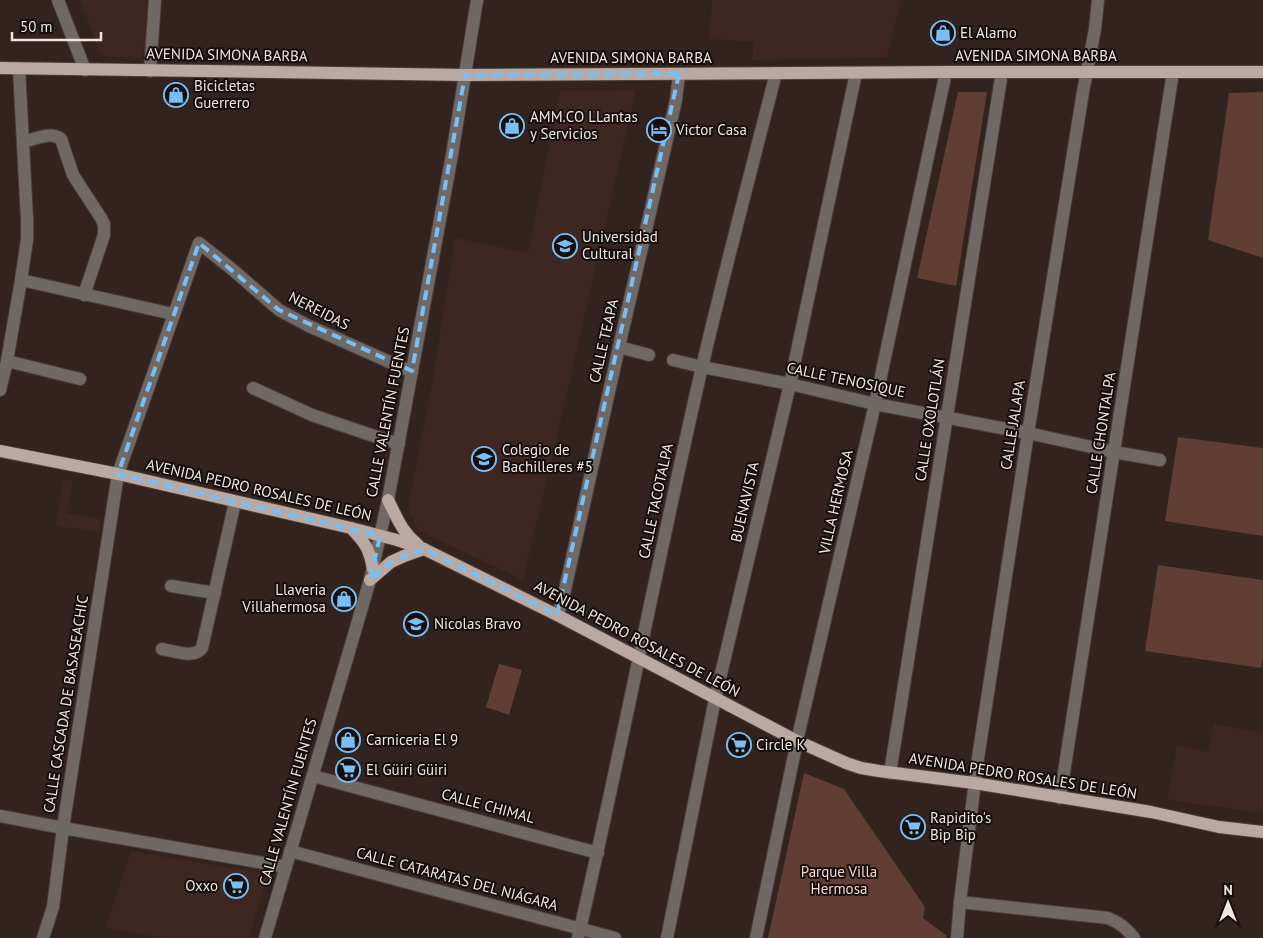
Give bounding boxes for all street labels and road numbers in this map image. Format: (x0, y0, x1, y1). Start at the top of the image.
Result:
street label: AVENIDA SIMONA BARBA (146, 44, 308, 65)
street label: AVENIDA SIMONA BARBA (955, 46, 1117, 65)
street label: AVENIDA SIMONA BARBA (550, 48, 712, 67)
street label: NEREIDAS (286, 287, 353, 334)
street label: CALLE TEAPA (585, 297, 622, 385)
street label: CALLE VALENTÍN FUENTES (362, 325, 413, 499)
street label: CALLE OXOLOTLÁN (910, 357, 949, 483)
street label: CALLE TENOSIQUE (785, 358, 907, 401)
street label: CALLE CHONTALPA (1081, 370, 1120, 495)
street label: CALLE JALAPA (996, 379, 1029, 471)
street label: CALLE TACOTALPA (634, 441, 677, 560)
street label: VILLA HERMOSA (814, 448, 857, 557)
street label: AVENIDA PEDRO ROSALES DE LEÓN (145, 454, 374, 525)
street label: BUENAVISTA (726, 460, 763, 544)
street label: AVENIDA PEDRO ROSALES DE LEÓN (531, 576, 743, 701)
street label: CALLE CASCADA DE BASASEACHIC (39, 594, 92, 814)
street label: CALLE VALENTÍN FUENTES (254, 716, 321, 888)
street label: AVENIDA PEDRO ROSALES DE LEÓN (908, 748, 1138, 803)
street label: CALLE CHIMAL (439, 784, 537, 827)
street label: CALLE CATARATAS DEL NIÁGARA (354, 842, 560, 915)

